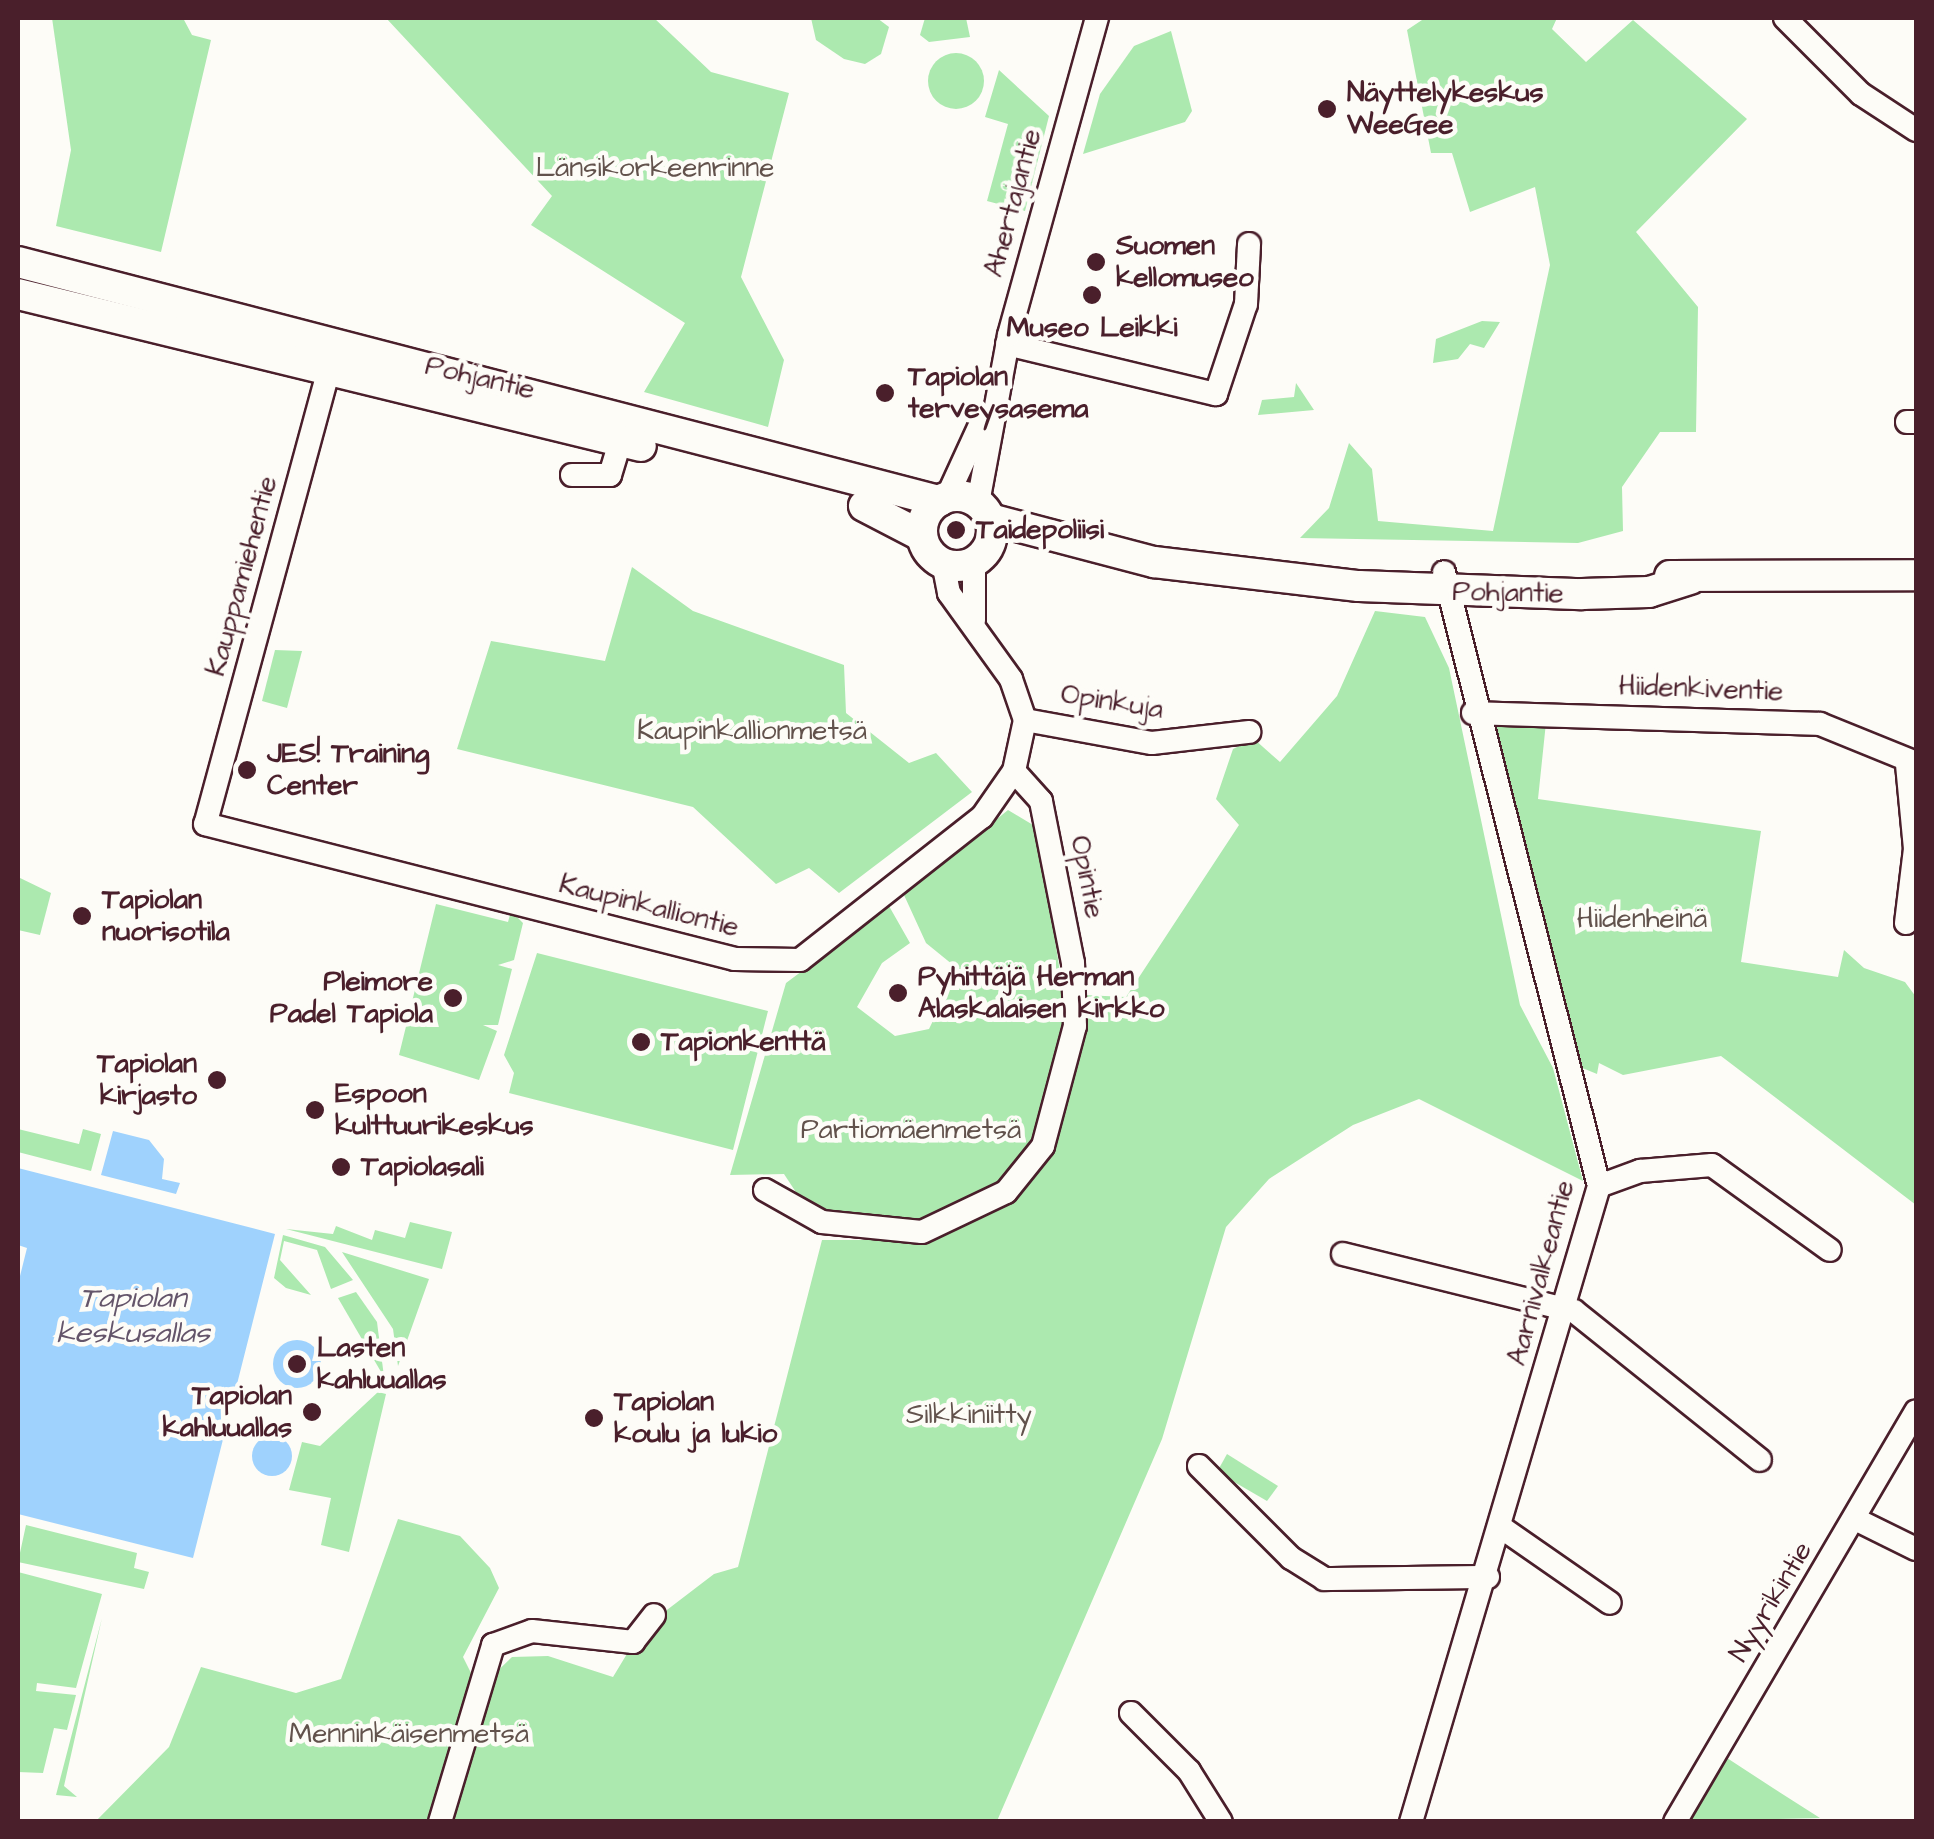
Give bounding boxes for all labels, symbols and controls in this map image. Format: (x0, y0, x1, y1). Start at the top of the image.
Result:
place label: Näyttelykeskus WeeGee (1347, 76, 1544, 142)
marker: Näyttelykeskus WeeGee (1316, 98, 1338, 120)
street label: Ahertajantie (977, 125, 1049, 281)
park label: Länsikorkeenrinne (536, 151, 774, 185)
place label: Suomen kellomuseo (1116, 229, 1254, 295)
marker: Suomen kellomuseo (1085, 251, 1107, 273)
marker: Museo Leikki (1081, 284, 1103, 306)
place label: Museo Leikki (1007, 311, 1177, 345)
street label: Pohjantie (422, 349, 538, 407)
place label: Tapiolan terveysasema (908, 360, 1088, 426)
marker: Tapiolan terveysasema (872, 380, 898, 406)
street label: Kauppamiehentie (199, 472, 285, 680)
place label: Taidepoliisi (976, 513, 1104, 547)
marker: Taidepoliisi (945, 519, 967, 541)
street label: Pohjantie (1452, 575, 1564, 611)
street label: Hiidenkiventie (1618, 669, 1784, 709)
street label: Opinkuja (1058, 677, 1166, 727)
park label: Kaupinkallionmetsä (637, 714, 867, 748)
place label: JES! Training Center (267, 737, 429, 803)
marker: JES! Training Center (236, 759, 258, 781)
street label: Opintie (1063, 833, 1111, 921)
street label: Kaupinkalliontie (556, 867, 742, 945)
place label: Tapiolan nuorisotila (102, 883, 230, 949)
park label: Hiidenheinä (1577, 902, 1707, 936)
marker: Tapiolan nuorisotila (71, 905, 93, 927)
place label: Pyhittäjä Herman Alaskalaisen kirkko (918, 960, 1164, 1026)
place label: Pleimore Padel Tapiola (270, 965, 433, 1031)
marker: Pyhittäjä Herman Alaskalaisen kirkko (887, 982, 909, 1004)
marker: Pleimore Padel Tapiola (442, 987, 464, 1009)
place label: Tapionkenttä (661, 1025, 826, 1059)
marker: Tapionkenttä (630, 1031, 652, 1053)
place label: Tapiolan kirjasto (97, 1047, 197, 1113)
marker: Tapiolan kirjasto (206, 1069, 228, 1091)
place label: Espoon kulttuurikeskus (335, 1077, 533, 1143)
marker: Espoon kulttuurikeskus (304, 1099, 326, 1121)
park label: Partiomäenmetsä (801, 1113, 1021, 1147)
place label: Tapiolasali (361, 1150, 484, 1184)
marker: Tapiolasali (330, 1156, 352, 1178)
street label: Aarnivalkeantie (1500, 1177, 1582, 1369)
water label: Tapiolan keskusallas (56, 1280, 210, 1350)
place label: Lasten kahluuallas (317, 1331, 446, 1397)
marker: Lasten kahluuallas (286, 1353, 308, 1375)
place label: Tapiolan kahluuallas (162, 1379, 292, 1445)
place label: Tapiolan koulu ja lukio (614, 1385, 777, 1451)
park label: Silkkiniitty (906, 1398, 1032, 1432)
marker: Tapiolan kahluuallas (301, 1401, 323, 1423)
marker: Tapiolan koulu ja lukio (583, 1407, 605, 1429)
street label: Nyyrikintie (1722, 1536, 1820, 1668)
park label: Menninkäisenmetsä (289, 1717, 529, 1751)

